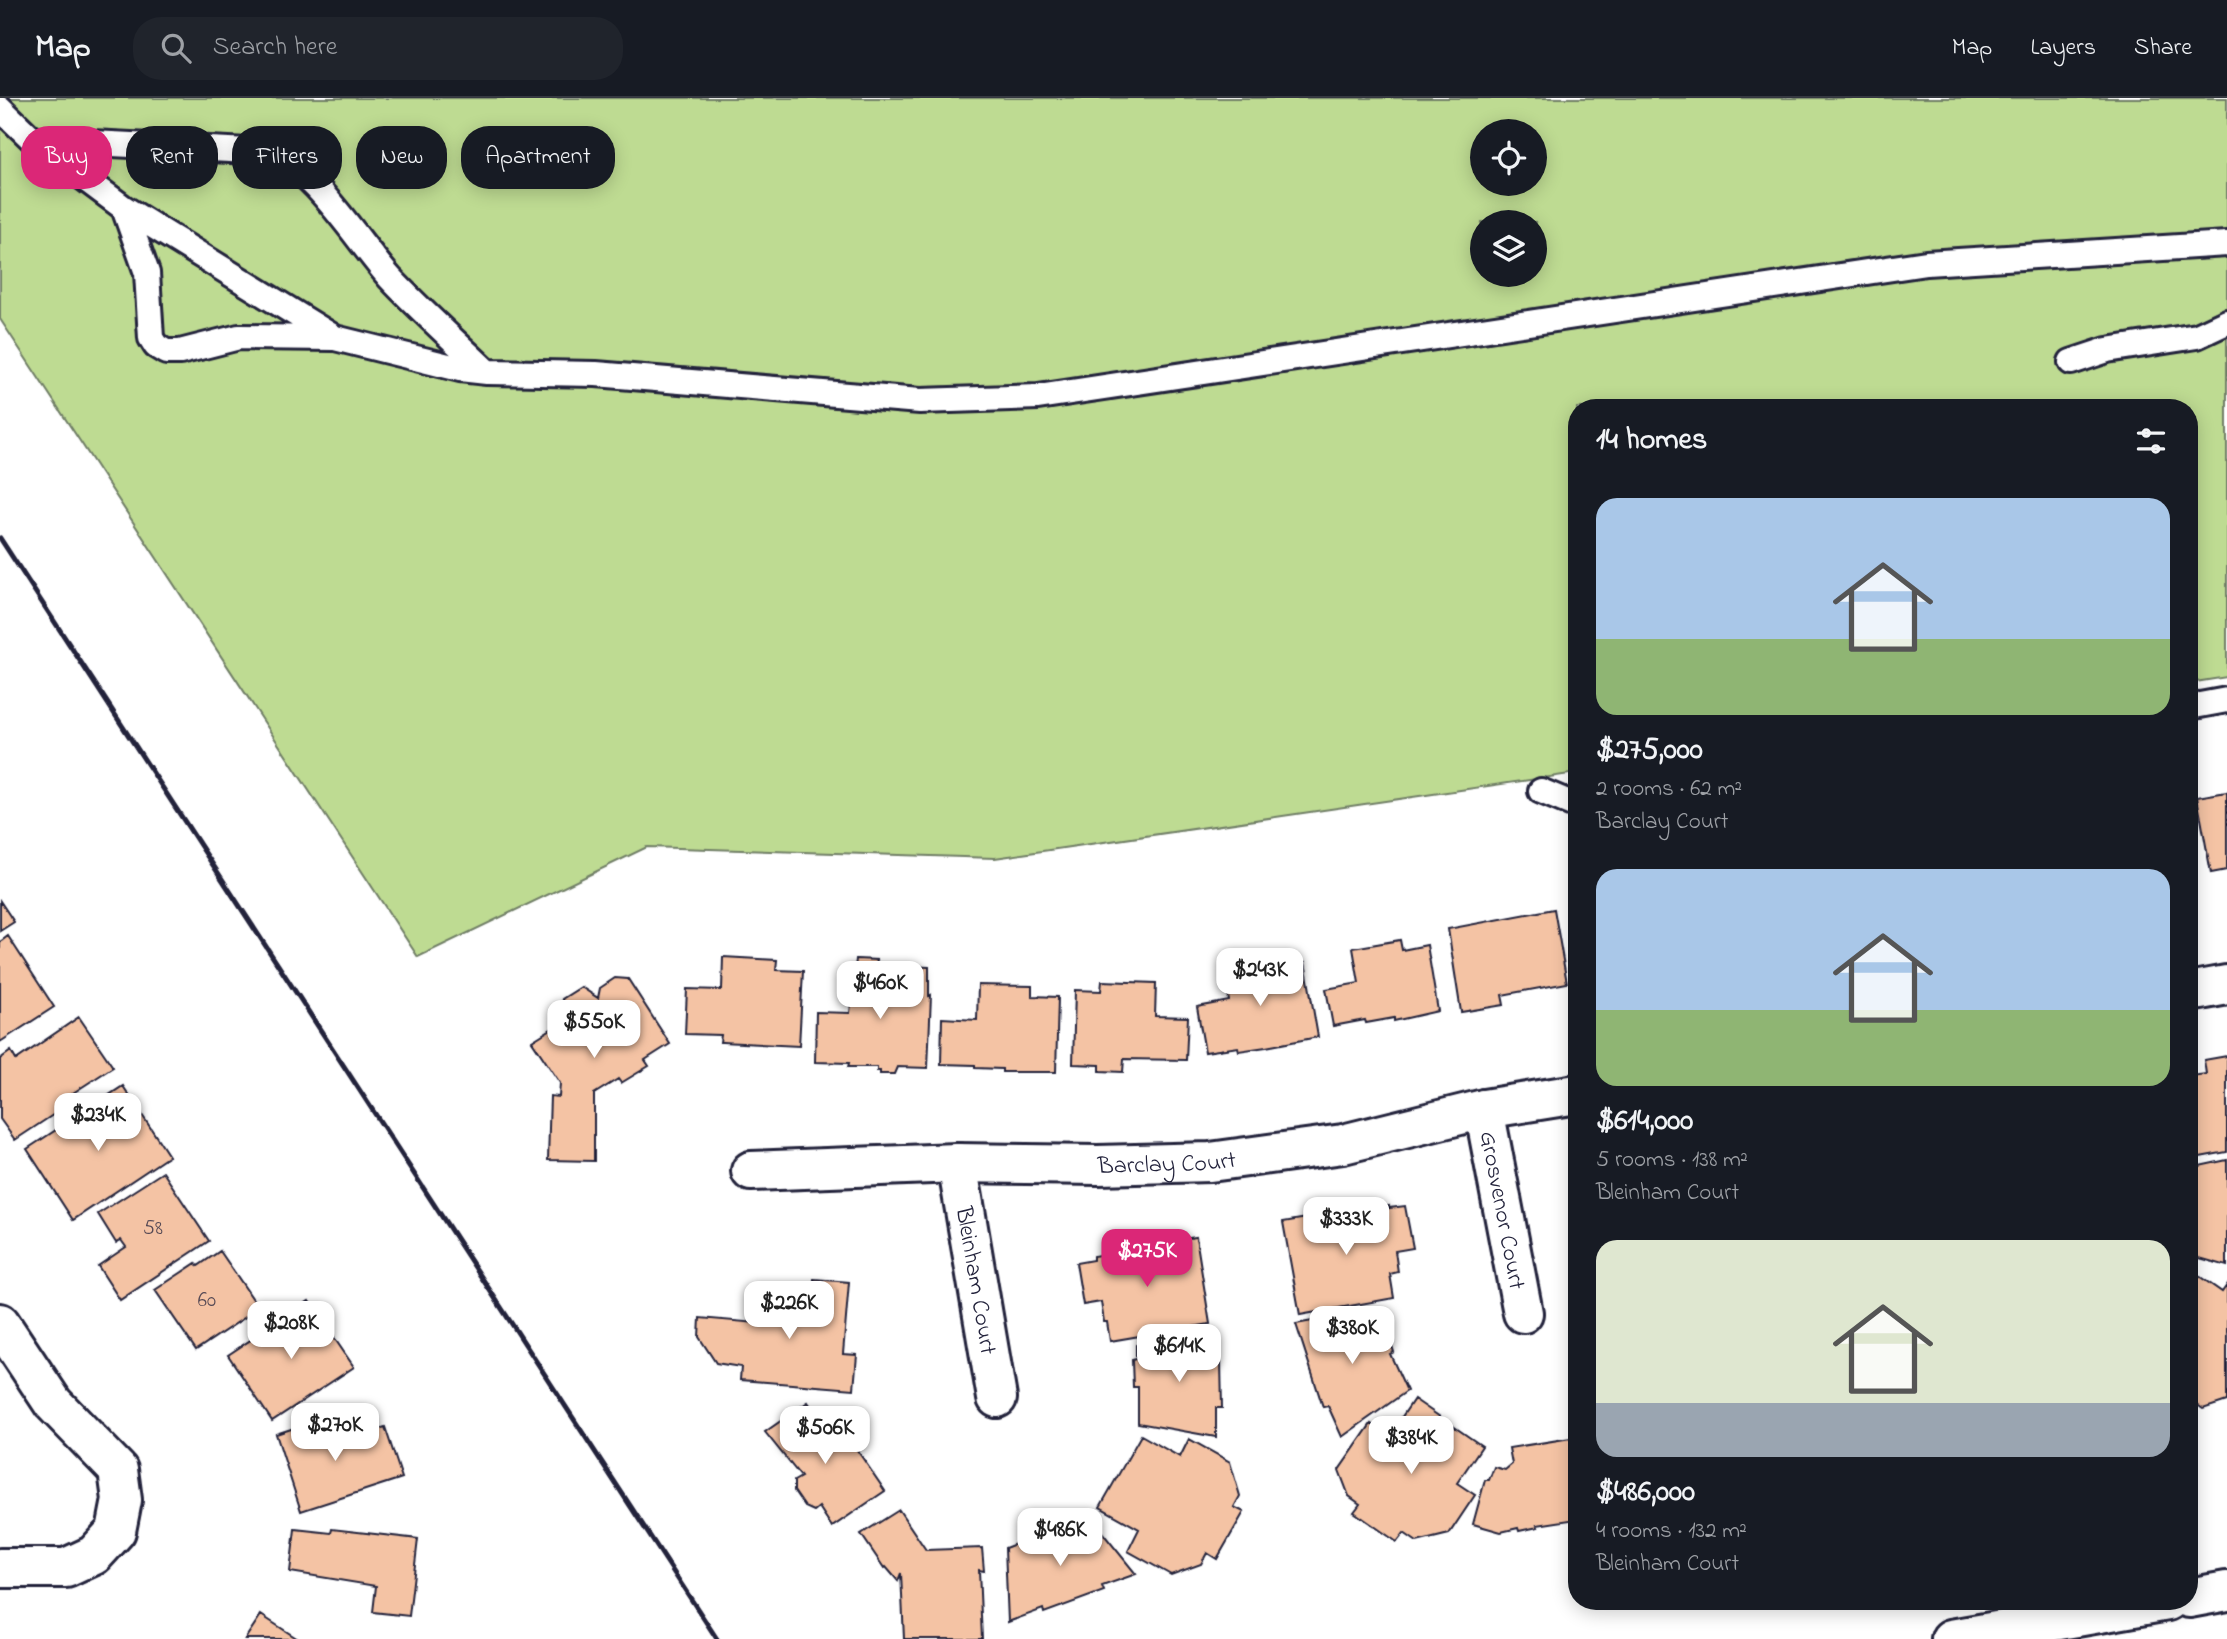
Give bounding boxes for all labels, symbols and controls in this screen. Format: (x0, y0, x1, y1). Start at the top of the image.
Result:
search box (133, 17, 623, 80)
text: Map (35, 24, 91, 72)
icon: search (157, 29, 195, 67)
text: Search here (213, 29, 337, 67)
text: Map (1952, 31, 1992, 66)
text: Layers (2030, 31, 2096, 66)
text: Share (2134, 31, 2192, 66)
map controls (1470, 119, 1547, 287)
button: locate (1470, 119, 1547, 196)
chip: Buy (21, 126, 112, 189)
chip: Rent (126, 126, 218, 189)
chip: Filters (232, 126, 342, 189)
chip: New (356, 126, 447, 189)
chip: Apartment (461, 126, 615, 189)
button: layers (1470, 210, 1547, 287)
text: 14 homes (1596, 419, 1707, 463)
icon: filters (2132, 422, 2170, 460)
icon: home (1820, 544, 1946, 670)
text: $275,000 (1596, 729, 1703, 773)
text: 2 rooms · 62 m² (1596, 773, 1742, 806)
text: Barclay Court (1596, 806, 1729, 839)
icon: home (1820, 915, 1946, 1041)
pin: $243K (1211, 948, 1309, 1008)
text: $243K (1232, 954, 1288, 987)
pin: $460K (831, 962, 929, 1021)
text: $460K (853, 967, 907, 1000)
pin: $550K (545, 1000, 643, 1060)
text: $550K (563, 1006, 625, 1039)
pin: $234K (49, 1094, 147, 1153)
text: $234K (70, 1099, 126, 1132)
text: $614,000 (1596, 1100, 1693, 1144)
street label: Grosvenor Court (1469, 1128, 1533, 1293)
street label: Barclay Court (1096, 1144, 1238, 1185)
text: 5 rooms · 138 m² (1596, 1144, 1748, 1177)
text: Bleinham Court (1596, 1177, 1739, 1210)
pin: $333K (1297, 1198, 1395, 1257)
street label: Bleinham Court (945, 1203, 1004, 1357)
text: $333K (1319, 1203, 1373, 1236)
house number: 58 (143, 1214, 163, 1244)
pin: $275K (1098, 1230, 1196, 1289)
text: $275K (1117, 1235, 1177, 1268)
pin: $226K (740, 1282, 838, 1341)
house number: 60 (198, 1286, 216, 1316)
icon: home (1820, 1286, 1946, 1412)
text: $226K (760, 1287, 818, 1320)
pin: $208K (242, 1302, 340, 1361)
pin: $380K (1303, 1306, 1401, 1366)
text: $208K (263, 1307, 319, 1340)
text: $380K (1325, 1312, 1379, 1345)
pin: $614K (1130, 1324, 1228, 1384)
text: $614K (1153, 1330, 1205, 1363)
pin: $270K (286, 1404, 384, 1463)
pin: $506K (776, 1406, 874, 1466)
text: $270K (307, 1409, 363, 1442)
text: $506K (796, 1412, 854, 1445)
pin: $384K (1362, 1416, 1460, 1476)
text: $384K (1385, 1422, 1437, 1455)
text: $486,000 (1596, 1471, 1695, 1515)
pin: $486K (1011, 1508, 1109, 1568)
text: $486K (1033, 1514, 1087, 1547)
text: 4 rooms · 132 m² (1596, 1515, 1747, 1548)
text: Bleinham Court (1596, 1548, 1739, 1581)

